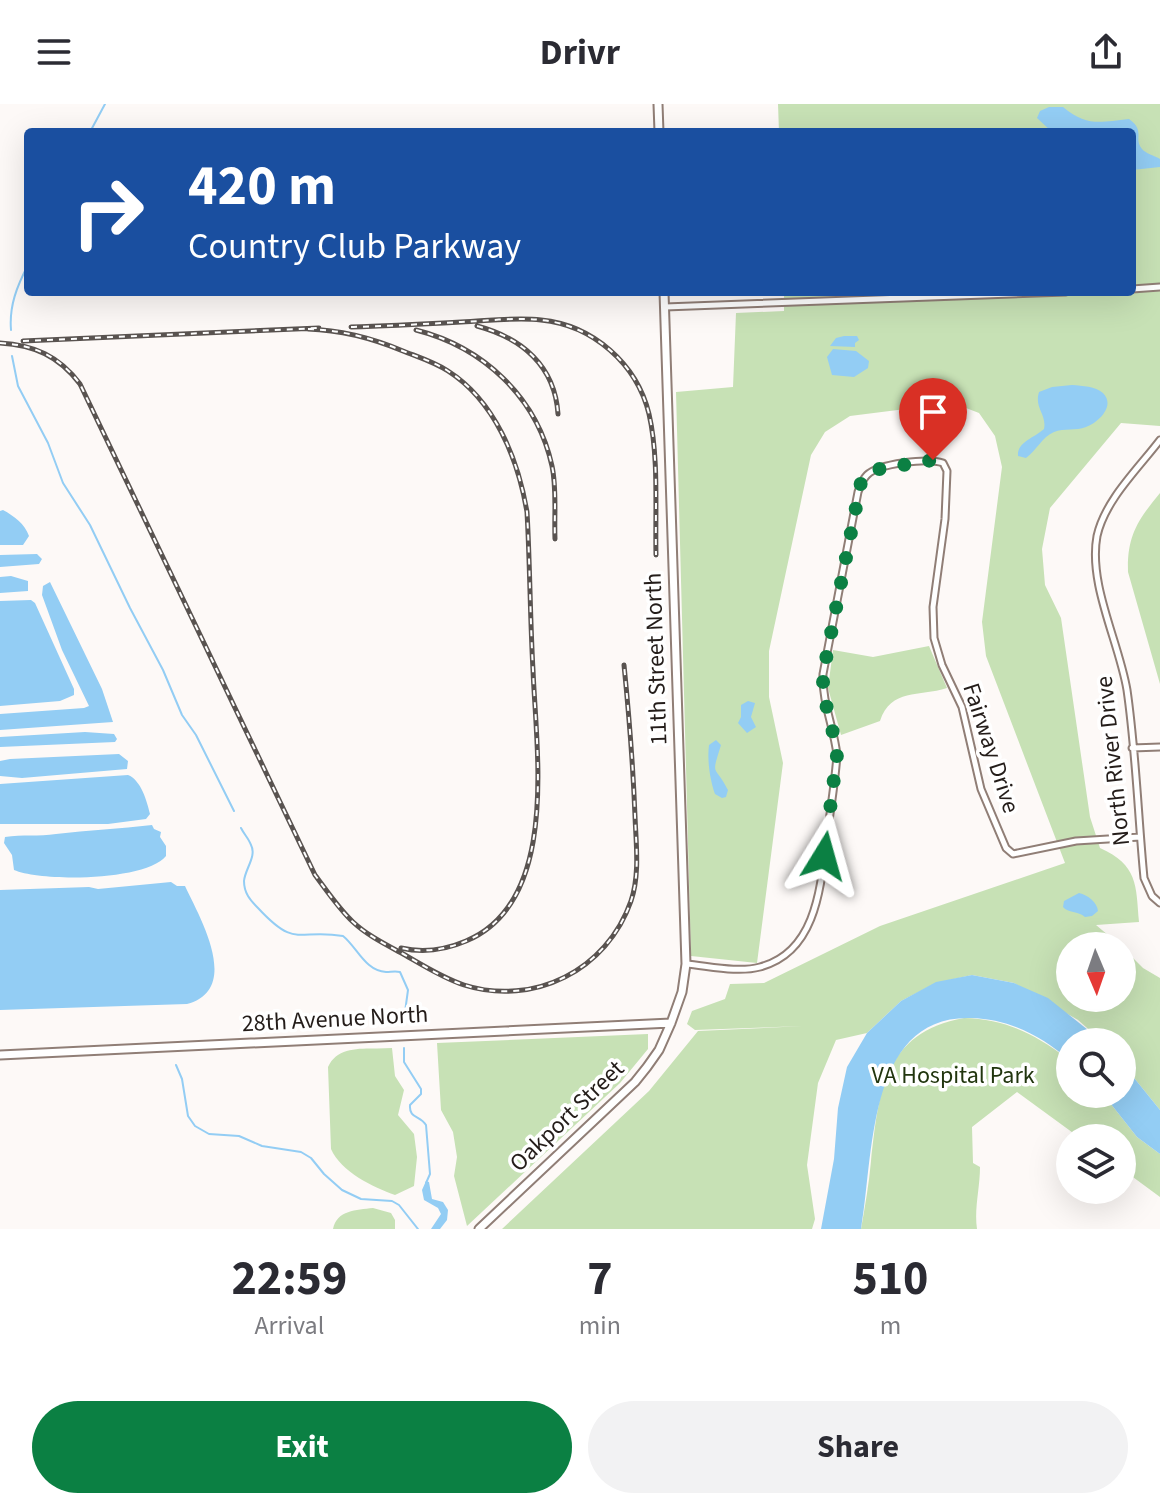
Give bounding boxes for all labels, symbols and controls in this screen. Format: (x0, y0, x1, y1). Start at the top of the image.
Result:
text: Drivr (540, 27, 620, 78)
icon: menu (32, 30, 76, 74)
icon: share (1084, 30, 1128, 74)
text: 420 m (188, 147, 336, 226)
icon: right (56, 160, 160, 264)
text: Country Club Parkway (188, 221, 521, 272)
pin (899, 378, 967, 460)
icon: arrive (911, 390, 955, 434)
street label: 11th Street North (635, 572, 677, 746)
street label: North River Drive (1087, 674, 1139, 848)
street label: Fairway Drive (954, 678, 1028, 818)
position arrow (782, 814, 866, 898)
north arrow (1056, 932, 1136, 1012)
map controls (1056, 932, 1136, 1204)
street label: 28th Avenue North (241, 997, 429, 1041)
button: search (1056, 1028, 1136, 1108)
street label: Oakport Street (502, 1052, 632, 1180)
park label: VA Hospital Park (871, 1058, 1035, 1093)
button: layers (1056, 1124, 1136, 1204)
text: 22:59 (231, 1245, 347, 1313)
text: 7 (587, 1245, 613, 1313)
text: 510 (852, 1245, 928, 1313)
text: Arrival (254, 1307, 324, 1344)
text: min (579, 1307, 621, 1344)
text: m (880, 1307, 901, 1344)
button: Exit (32, 1401, 572, 1493)
button: Share (588, 1401, 1128, 1493)

